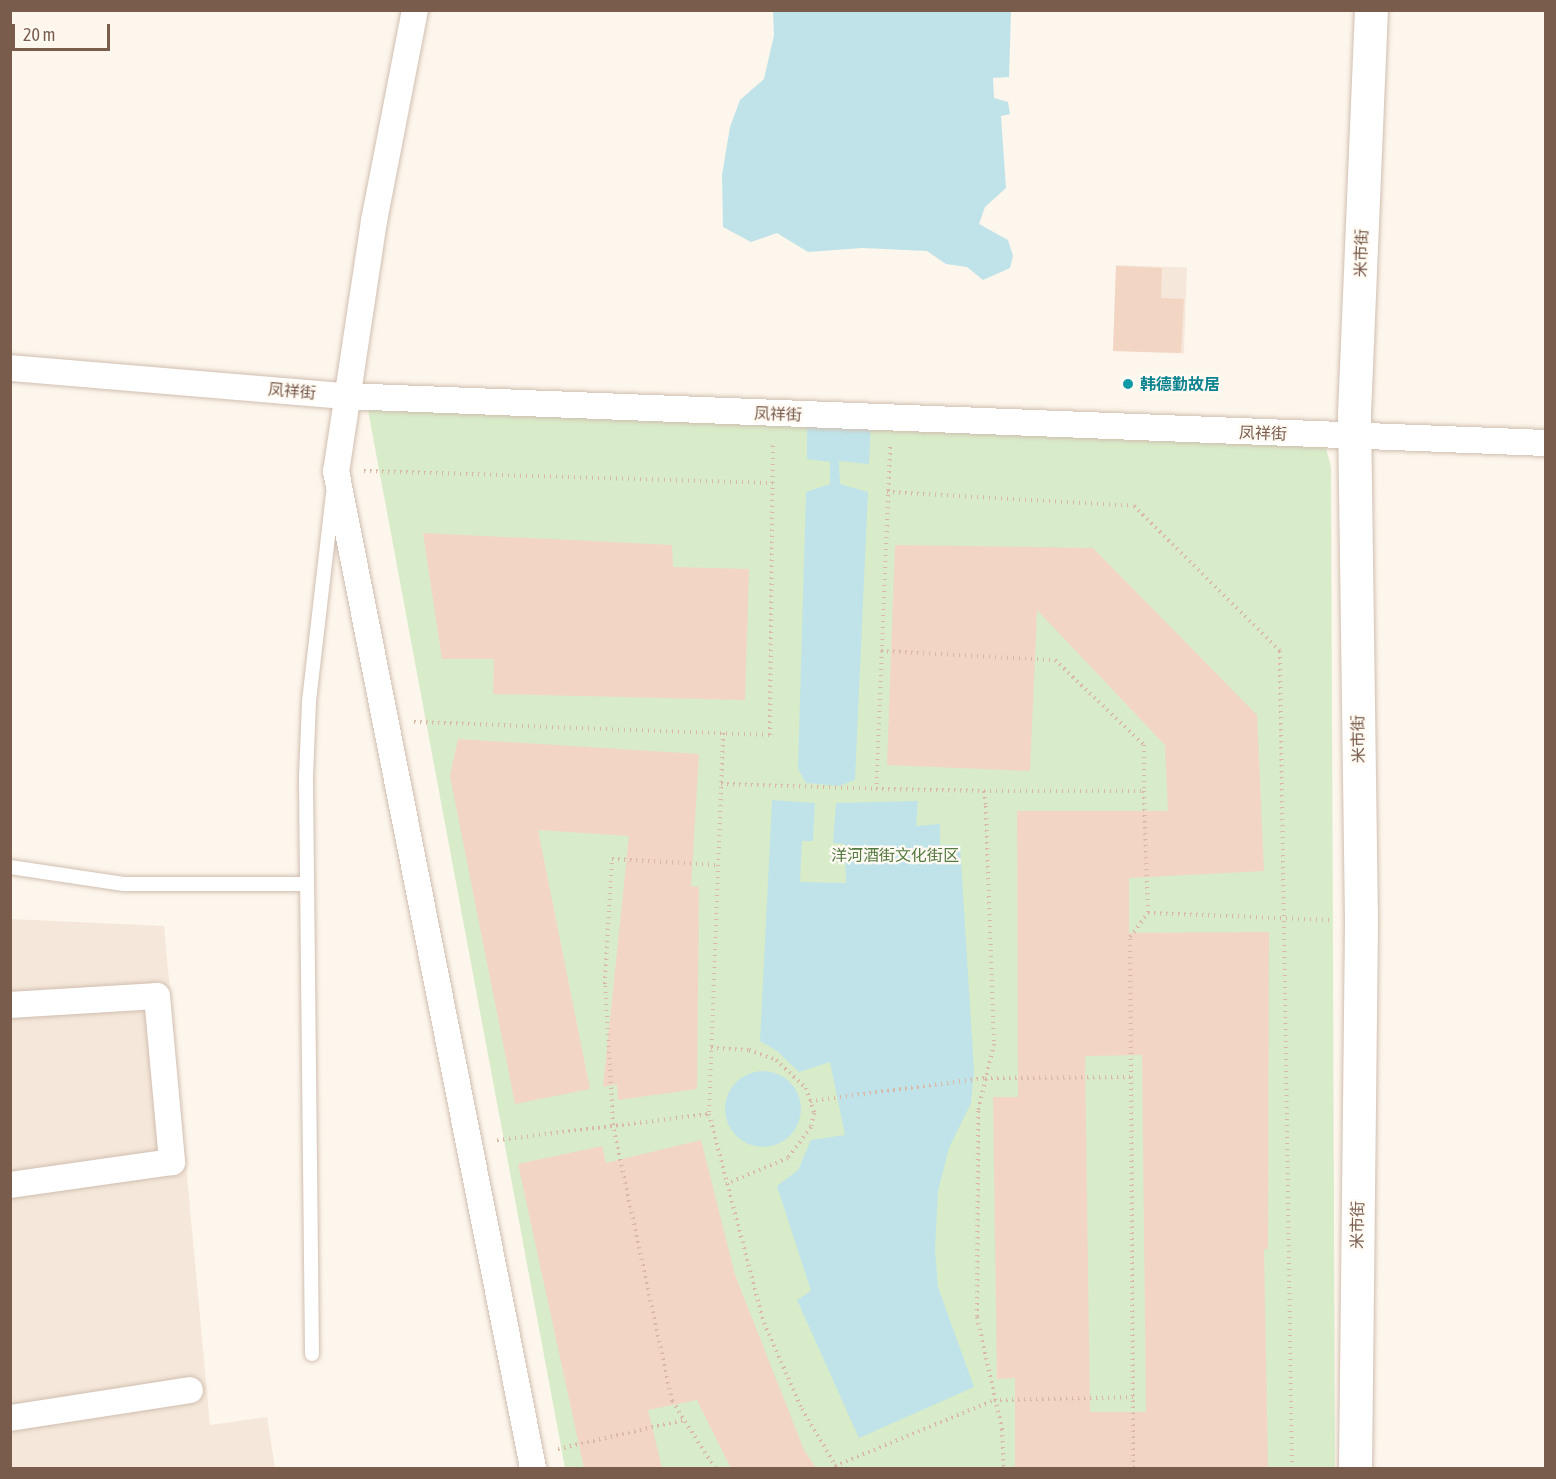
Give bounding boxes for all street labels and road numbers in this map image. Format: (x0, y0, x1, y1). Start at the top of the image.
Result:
street label: 米市街 (1351, 229, 1371, 277)
street label: 凤祥街 (267, 379, 317, 403)
street label: 凤祥街 (754, 404, 802, 424)
street label: 凤祥街 (1239, 423, 1287, 443)
street label: 米市街 (1348, 715, 1368, 763)
street label: 米市街 (1347, 1201, 1367, 1249)

